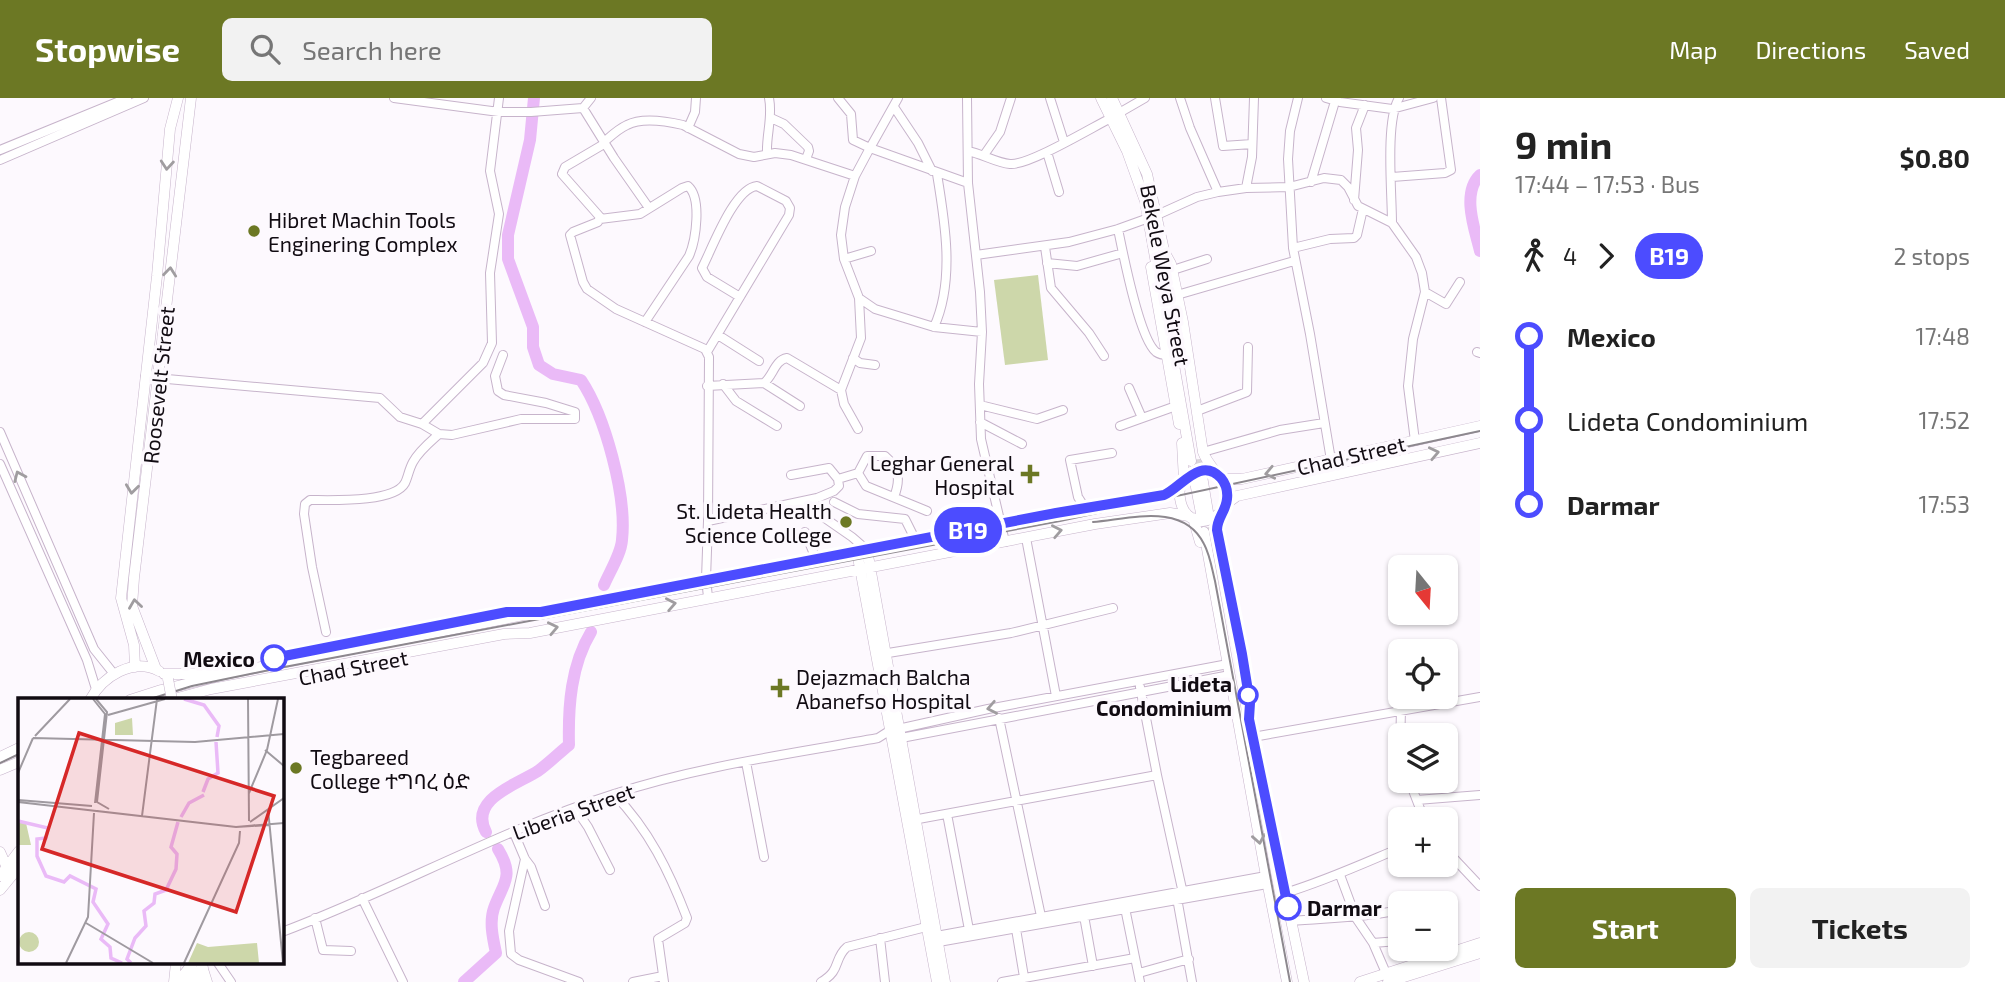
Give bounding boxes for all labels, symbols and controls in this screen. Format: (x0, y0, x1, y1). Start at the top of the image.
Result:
search box (222, 18, 712, 81)
text: Stopwise (35, 29, 180, 69)
icon: search (246, 30, 284, 68)
text: Search here (302, 34, 442, 65)
text: Map (1669, 35, 1717, 64)
text: Directions (1755, 35, 1866, 64)
text: Saved (1904, 35, 1970, 64)
text: 9 min (1515, 121, 1612, 167)
text: $0.80 (1900, 142, 1970, 173)
one-way arrow (160, 160, 175, 171)
text: 17:44 – 17:53 · Bus (1515, 170, 1700, 198)
street label: Bekele Weya Street (1136, 182, 1196, 368)
place label: Hibret Machin Tools Enginering Complex (268, 207, 458, 256)
marker: Hibret Machin Tools Enginering Complex (246, 223, 262, 239)
icon: walk (1515, 237, 1553, 275)
icon: forward (1587, 237, 1625, 275)
text: B19 (1649, 241, 1689, 270)
text: 4 (1563, 242, 1577, 270)
text: 2 stops (1893, 242, 1970, 270)
one-way arrow (163, 266, 178, 278)
street label: Roosevelt Street (137, 305, 179, 465)
text: Mexico (1567, 321, 1656, 352)
text: 17:48 (1916, 322, 1970, 350)
text: Lideta Condominium (1567, 405, 1808, 436)
text: 17:52 (1918, 406, 1970, 434)
street label: Chad Street (1294, 430, 1408, 480)
one-way arrow (1428, 447, 1440, 462)
place label: Leghar General Hospital (870, 450, 1015, 499)
marker: Leghar General Hospital (1020, 464, 1040, 484)
one-way arrow (1264, 465, 1276, 480)
one-way arrow (13, 471, 27, 484)
one-way arrow (125, 483, 140, 495)
text: Darmar (1567, 489, 1660, 520)
text: 17:53 (1919, 490, 1970, 518)
place label: St. Lideta Health Science College (676, 498, 832, 547)
line badge: B19 (928, 507, 1008, 553)
marker: St. Lideta Health Science College (838, 514, 854, 530)
text: B19 (948, 515, 988, 544)
one-way arrow (1051, 525, 1063, 540)
north arrow (1388, 555, 1458, 625)
map controls (1388, 555, 1458, 961)
one-way arrow (127, 598, 142, 610)
one-way arrow (665, 598, 677, 613)
one-way arrow (547, 621, 559, 636)
button: locate (1388, 639, 1458, 709)
street label: Chad Street (296, 644, 410, 690)
marker: Mexico (261, 645, 287, 671)
place label: Mexico (183, 646, 255, 671)
place label: Dejazmach Balcha Abanefso Hospital (796, 664, 972, 713)
place label: Lideta Condominium (1096, 671, 1232, 720)
marker: Dejazmach Balcha Abanefso Hospital (770, 678, 790, 698)
marker: Lideta Condominium (1238, 685, 1258, 705)
inset map (18, 698, 284, 964)
one-way arrow (986, 700, 998, 715)
button: layers (1388, 723, 1458, 793)
place label: Tegbareed College ተግባረ ዕድ (310, 744, 470, 793)
marker: Tegbareed College ተግባረ ዕድ (288, 760, 304, 776)
street label: Liberia Street (509, 777, 637, 845)
button: + (1388, 807, 1458, 877)
one-way arrow (1251, 833, 1266, 845)
button: Start (1515, 888, 1736, 968)
button: Tickets (1750, 888, 1970, 968)
button: − (1388, 891, 1458, 961)
marker: Darmar (1275, 894, 1301, 920)
place label: Darmar (1307, 895, 1382, 920)

